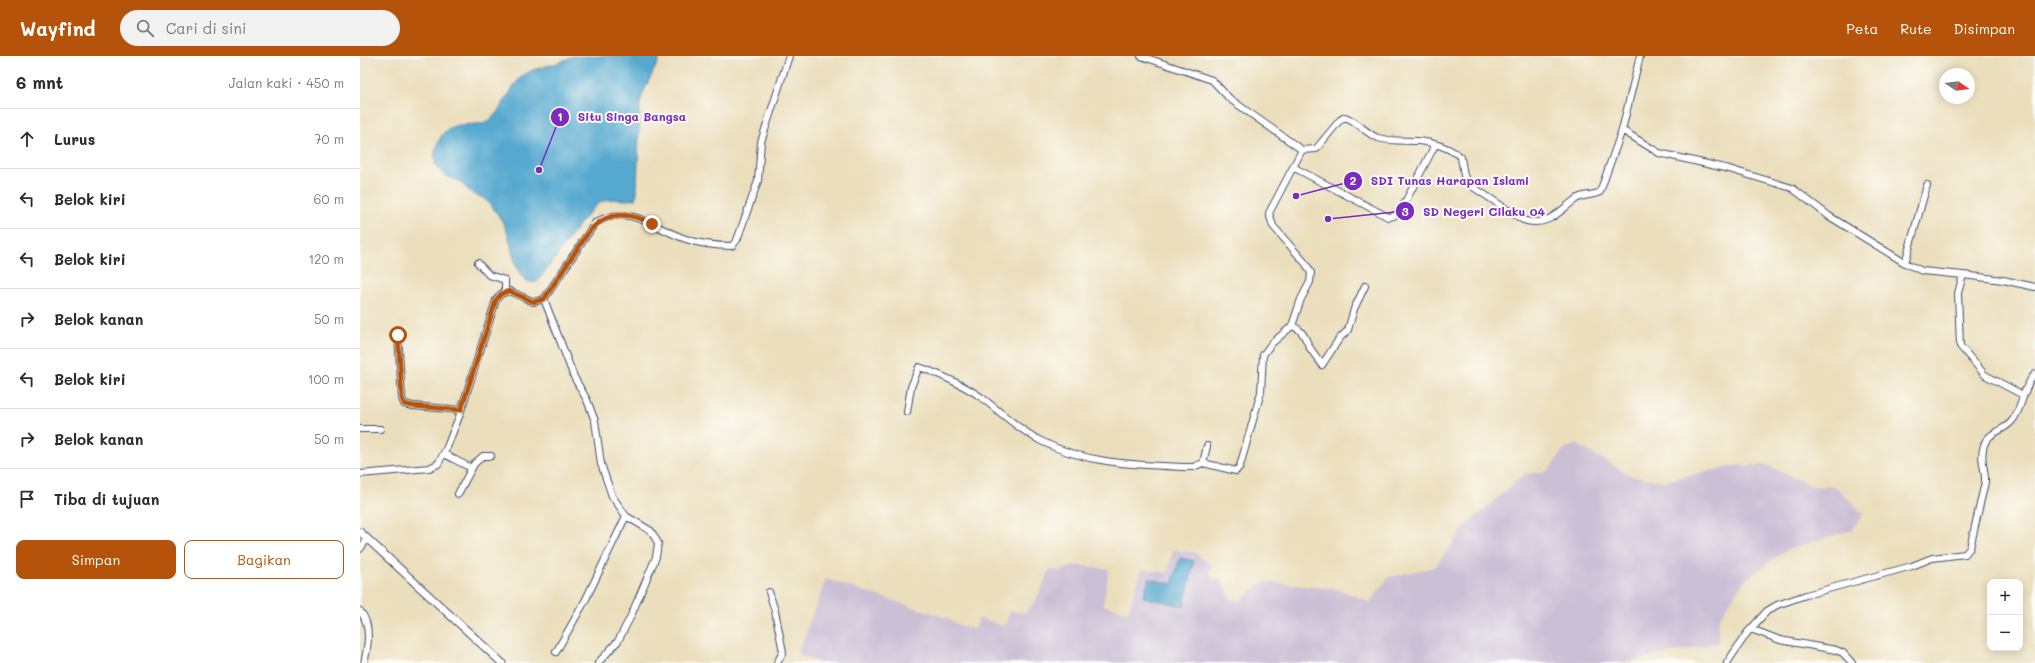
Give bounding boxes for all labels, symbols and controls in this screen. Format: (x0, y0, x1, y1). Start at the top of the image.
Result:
search box (120, 10, 400, 46)
text: Wayfind (20, 16, 96, 41)
icon: search (134, 17, 156, 39)
text: Cari di sini (166, 18, 246, 38)
text: Peta (1846, 19, 1878, 38)
text: Rute (1900, 19, 1932, 38)
text: Disimpan (1954, 19, 2015, 38)
north arrow (1939, 68, 1975, 104)
text: 6 mnt (16, 71, 63, 93)
text: Jalan kaki · 450 m (228, 74, 344, 91)
callout: Situ Singa Bangsa (550, 105, 695, 129)
text: 1 (557, 108, 563, 124)
text: Situ Singa Bangsa (578, 108, 686, 124)
icon: ahead (16, 128, 38, 150)
text: Lurus (54, 129, 95, 149)
text: 70 m (314, 130, 344, 147)
callout: SDI Tunas Harapan Islami (1343, 169, 1537, 193)
text: 2 (1350, 172, 1357, 188)
text: SDI Tunas Harapan Islami (1371, 172, 1529, 188)
icon: left (16, 188, 38, 210)
text: Belok kiri (54, 189, 126, 209)
text: 60 m (314, 190, 344, 207)
callout: SD Negeri Cilaku 04 (1395, 199, 1553, 223)
text: 3 (1401, 203, 1409, 219)
text: SD Negeri Cilaku 04 (1423, 203, 1545, 219)
route end (643, 215, 661, 233)
icon: left (16, 248, 38, 270)
text: Belok kiri (54, 249, 126, 269)
text: 120 m (308, 250, 344, 267)
icon: right (16, 308, 38, 330)
text: Belok kanan (54, 309, 143, 329)
text: 50 m (314, 310, 344, 327)
route start (389, 326, 407, 344)
icon: left (16, 368, 38, 390)
text: Belok kiri (54, 369, 126, 389)
text: 100 m (308, 370, 344, 387)
icon: right (16, 428, 38, 450)
text: Belok kanan (54, 429, 143, 449)
text: 50 m (314, 430, 344, 447)
icon: arrive (16, 488, 38, 510)
text: Tiba di tujuan (54, 489, 159, 509)
button: Simpan (16, 540, 176, 579)
button: Bagikan (184, 540, 344, 579)
map controls (1987, 579, 2023, 651)
button: + (1987, 579, 2023, 615)
button: − (1987, 615, 2023, 651)

